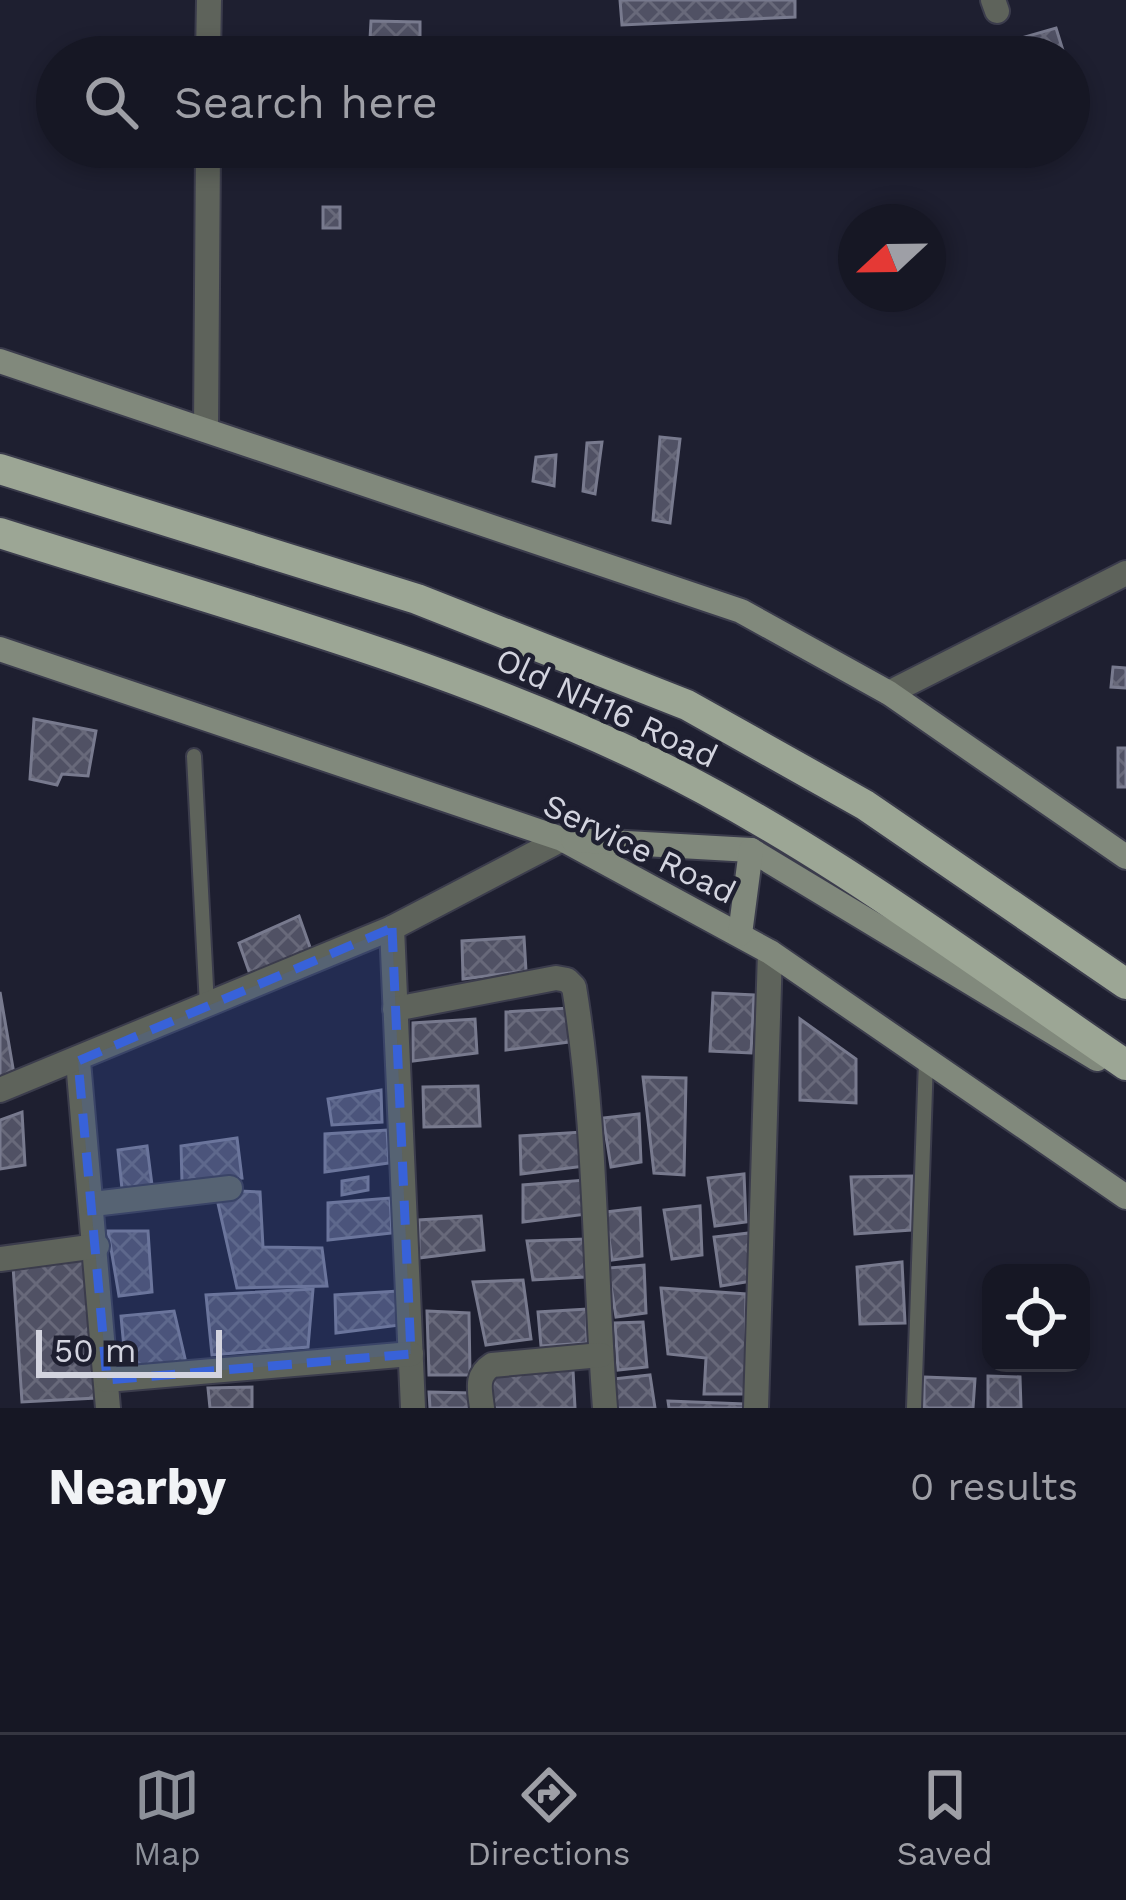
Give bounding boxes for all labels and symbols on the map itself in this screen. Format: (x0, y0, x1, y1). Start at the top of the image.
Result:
north arrow (838, 204, 946, 312)
street label: Old NH16 Road (490, 639, 724, 776)
street label: Service Road (537, 785, 742, 912)
scale bar (36, 1324, 222, 1377)

